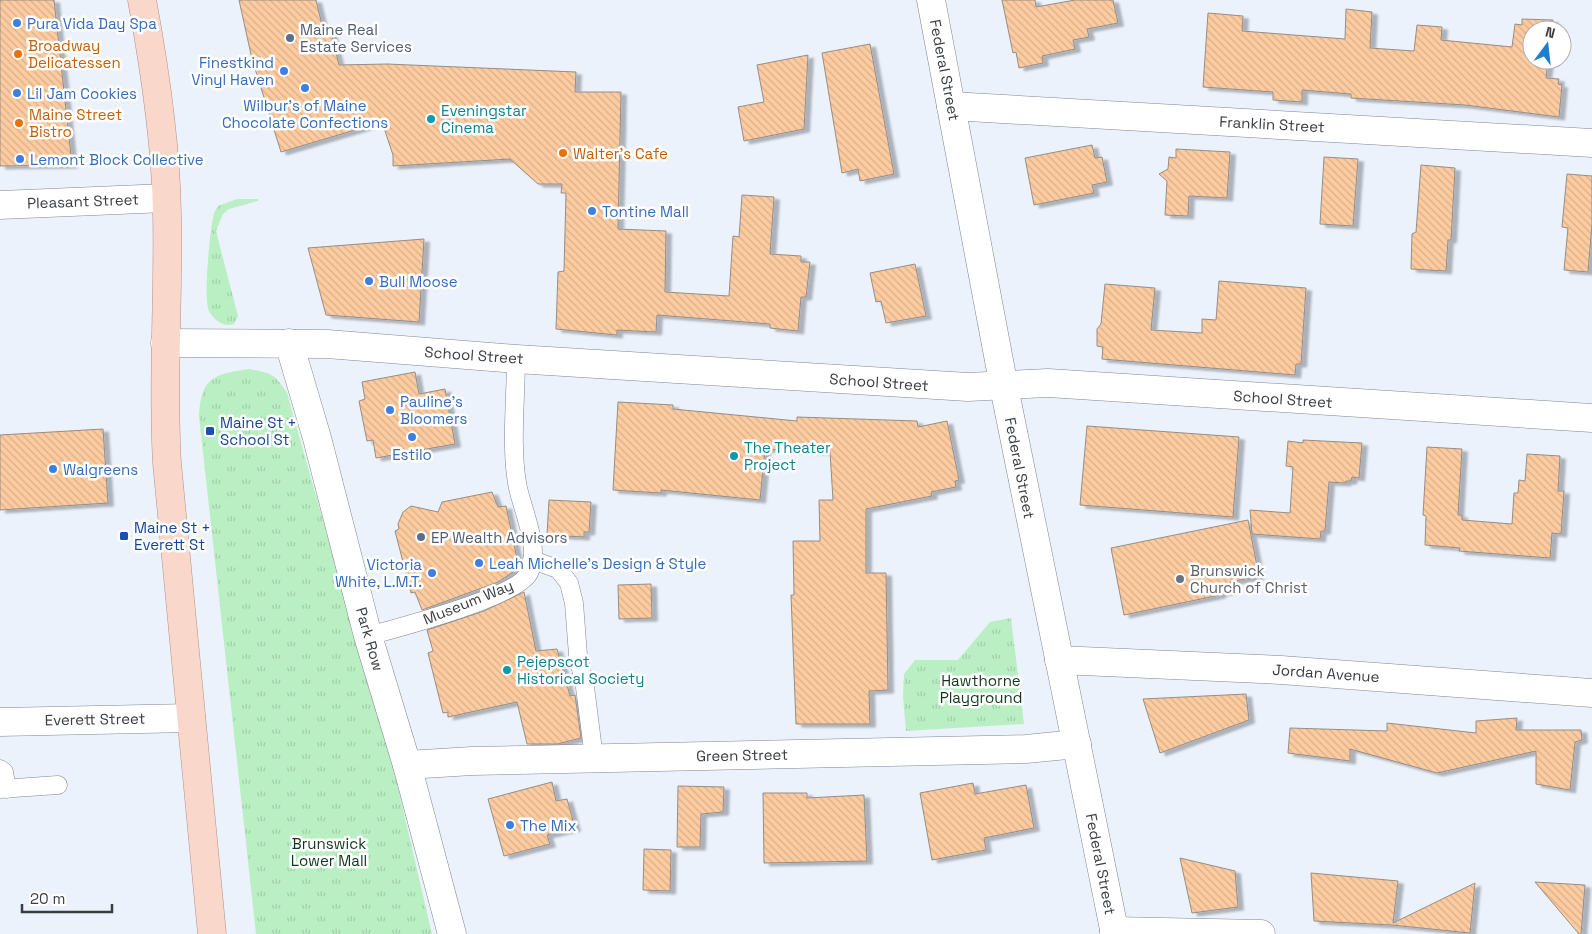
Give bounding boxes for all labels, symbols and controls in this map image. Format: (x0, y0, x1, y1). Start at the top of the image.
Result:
place label: Pura Vida Day Spa (27, 14, 157, 33)
marker: Pura Vida Day Spa (11, 17, 23, 29)
street label: Federal Street (926, 18, 964, 122)
place label: Maine Real Estate Services (300, 20, 412, 56)
north arrow (1522, 20, 1572, 70)
text: N (1543, 23, 1557, 42)
marker: Maine Real Estate Services (284, 32, 296, 44)
place label: Broadway Delicatessen (28, 36, 121, 72)
marker: Broadway Delicatessen (12, 48, 24, 60)
place label: Finestkind Vinyl Haven (191, 53, 274, 89)
marker: Finestkind Vinyl Haven (278, 65, 290, 77)
marker: Wilbur's of Maine Chocolate Confections (299, 82, 311, 94)
place label: Lil Jam Cookies (27, 84, 137, 103)
marker: Lil Jam Cookies (11, 87, 23, 99)
place label: Wilbur's of Maine Chocolate Confections (222, 96, 388, 132)
place label: Eveningstar Cinema (441, 101, 527, 137)
place label: Maine Street Bistro (29, 105, 122, 141)
street label: Franklin Street (1219, 112, 1325, 136)
marker: Eveningstar Cinema (425, 113, 437, 125)
marker: Maine Street Bistro (13, 117, 25, 129)
place label: Walter's Cafe (573, 144, 668, 163)
marker: Walter's Cafe (557, 147, 569, 159)
place label: Lemont Block Collective (30, 150, 204, 169)
marker: Lemont Block Collective (14, 153, 26, 165)
street label: Pleasant Street (27, 190, 139, 212)
place label: Tontine Mall (602, 202, 689, 221)
marker: Tontine Mall (586, 205, 598, 217)
place label: Bull Moose (379, 272, 458, 291)
marker: Bull Moose (363, 275, 375, 287)
street label: School Street (424, 342, 524, 368)
street label: School Street (829, 369, 929, 395)
street label: School Street (1233, 386, 1333, 412)
place label: Pauline's Bloomers (400, 392, 467, 428)
marker: Pauline's Bloomers (384, 404, 396, 416)
place label: Maine St + School St (220, 413, 296, 449)
street label: Federal Street (1001, 416, 1039, 520)
marker: Maine St + School St (204, 425, 216, 437)
marker: Estilo (406, 431, 418, 443)
place label: The Theater Project (744, 438, 831, 474)
place label: Estilo (392, 445, 432, 464)
marker: The Theater Project (728, 450, 740, 462)
place label: Walgreens (63, 460, 138, 479)
marker: Walgreens (47, 463, 59, 475)
place label: Maine St + Everett St (134, 518, 210, 554)
place label: EP Wealth Advisors (431, 528, 568, 547)
marker: Maine St + Everett St (118, 530, 130, 542)
marker: EP Wealth Advisors (415, 531, 427, 543)
place label: Leah Michelle’s Design & Style (489, 554, 707, 573)
place label: Victoria White, L.M.T. (335, 555, 422, 591)
marker: Leah Michelle’s Design & Style (473, 557, 485, 569)
place label: Brunswick Church of Christ (1190, 561, 1308, 597)
marker: Victoria White, L.M.T. (426, 567, 438, 579)
marker: Brunswick Church of Christ (1174, 573, 1186, 585)
street label: Museum Way (420, 575, 516, 629)
street label: Park Row (352, 605, 388, 673)
place label: Pejepscot Historical Society (517, 652, 644, 688)
street label: Jordan Avenue (1272, 660, 1380, 686)
marker: Pejepscot Historical Society (501, 664, 513, 676)
park label: Hawthorne Playground (940, 671, 1022, 707)
street label: Everett Street (44, 709, 146, 729)
street label: Green Street (696, 745, 788, 765)
street label: Federal Street (1082, 812, 1120, 916)
place label: The Mix (520, 816, 576, 835)
marker: The Mix (504, 819, 516, 831)
park label: Brunswick Lower Mall (291, 834, 367, 870)
scale bar (22, 882, 112, 914)
text: 20 m (30, 889, 65, 908)

